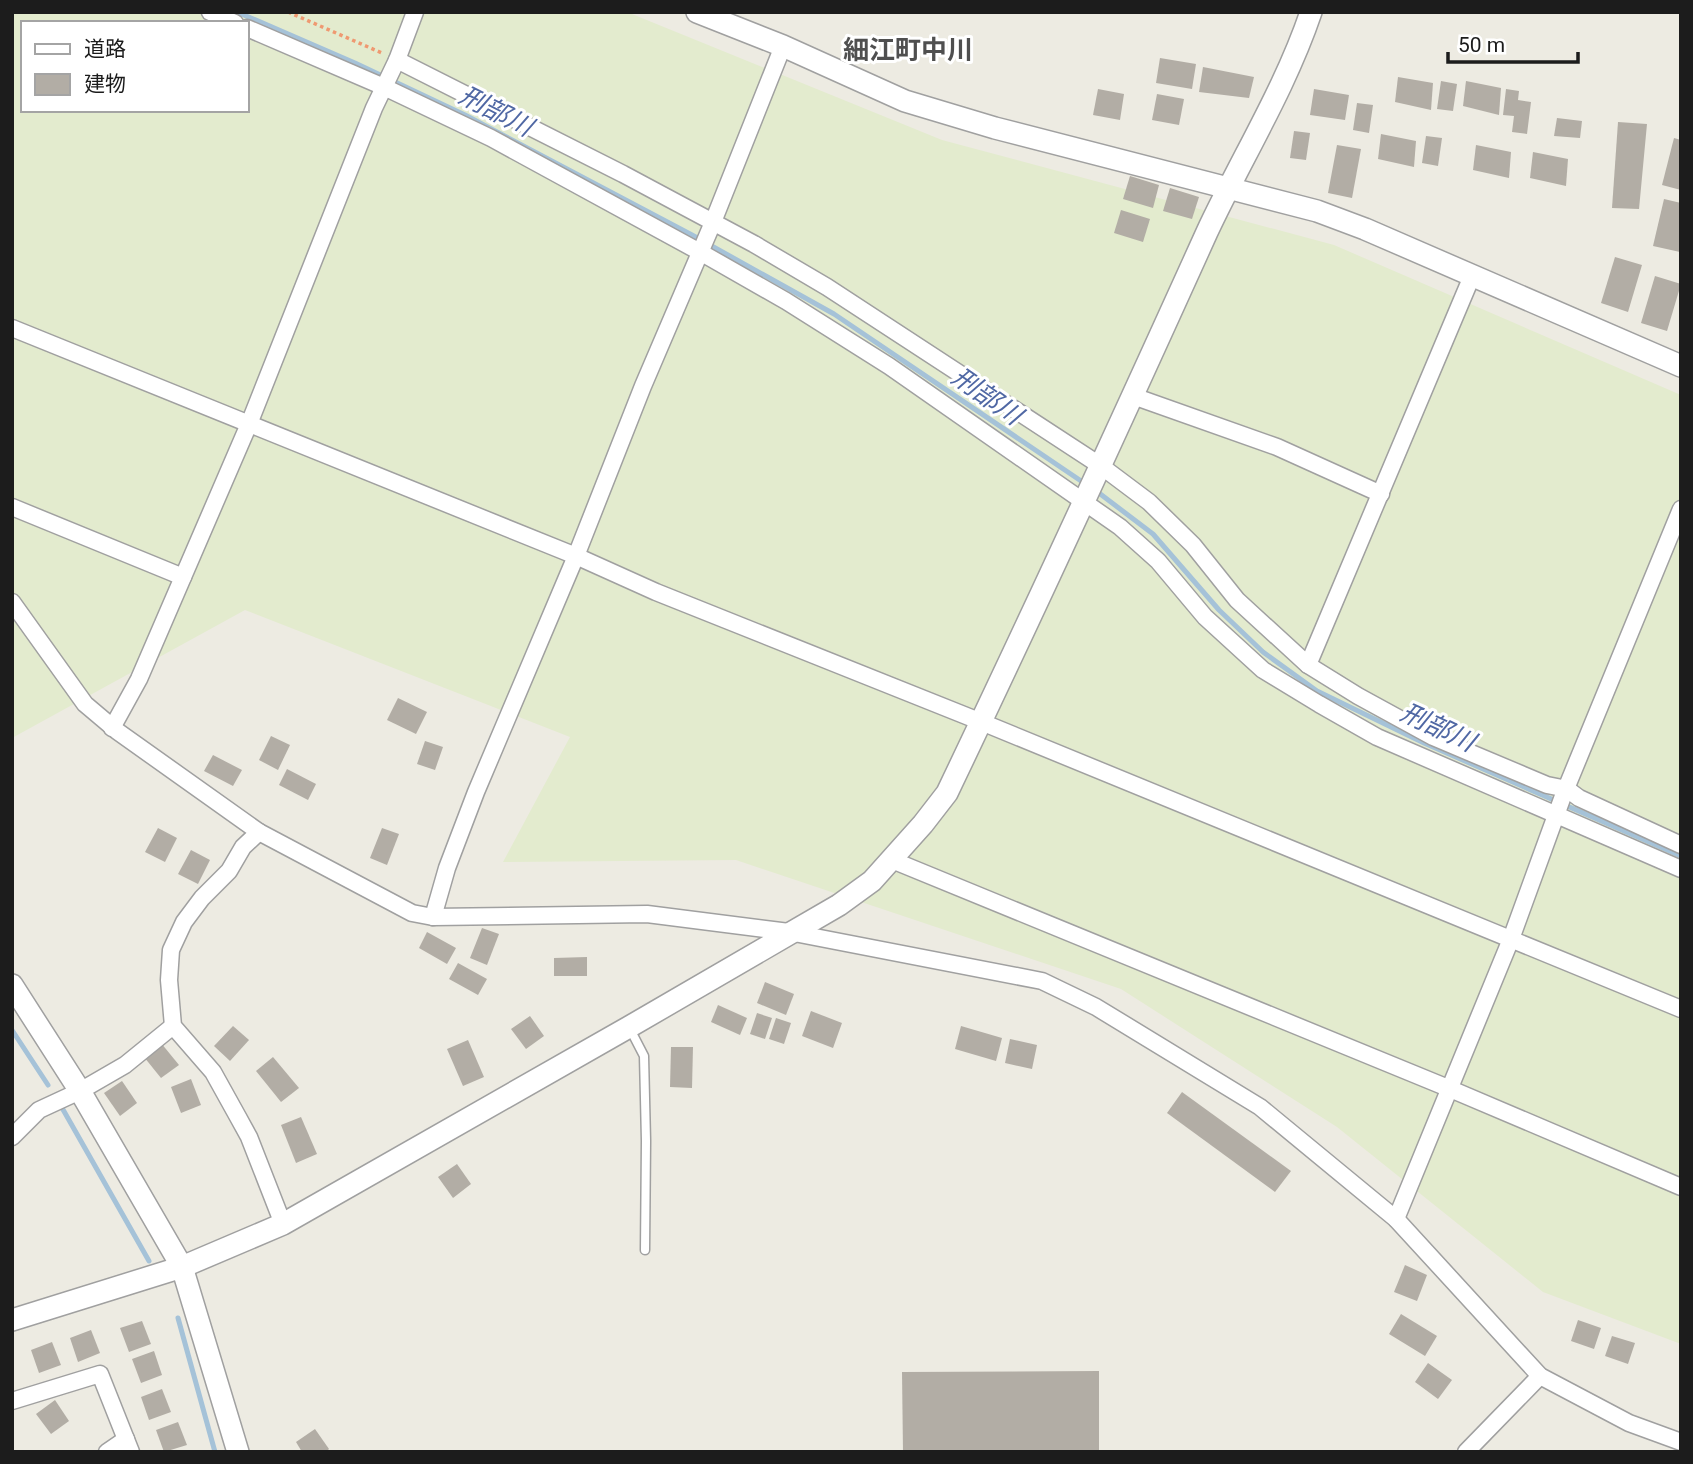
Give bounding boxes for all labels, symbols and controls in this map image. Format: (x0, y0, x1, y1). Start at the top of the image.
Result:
legend (21, 21, 248, 112)
scale bar (1448, 21, 1578, 65)
text: 50 m (1458, 33, 1505, 57)
district label: 細江町中川 (843, 35, 973, 65)
text: 道路 (84, 37, 126, 61)
text: 建物 (84, 72, 126, 96)
water label: 刑部川 (454, 80, 540, 143)
water label: 刑部川 (946, 361, 1030, 432)
water label: 刑部川 (1396, 697, 1482, 758)

